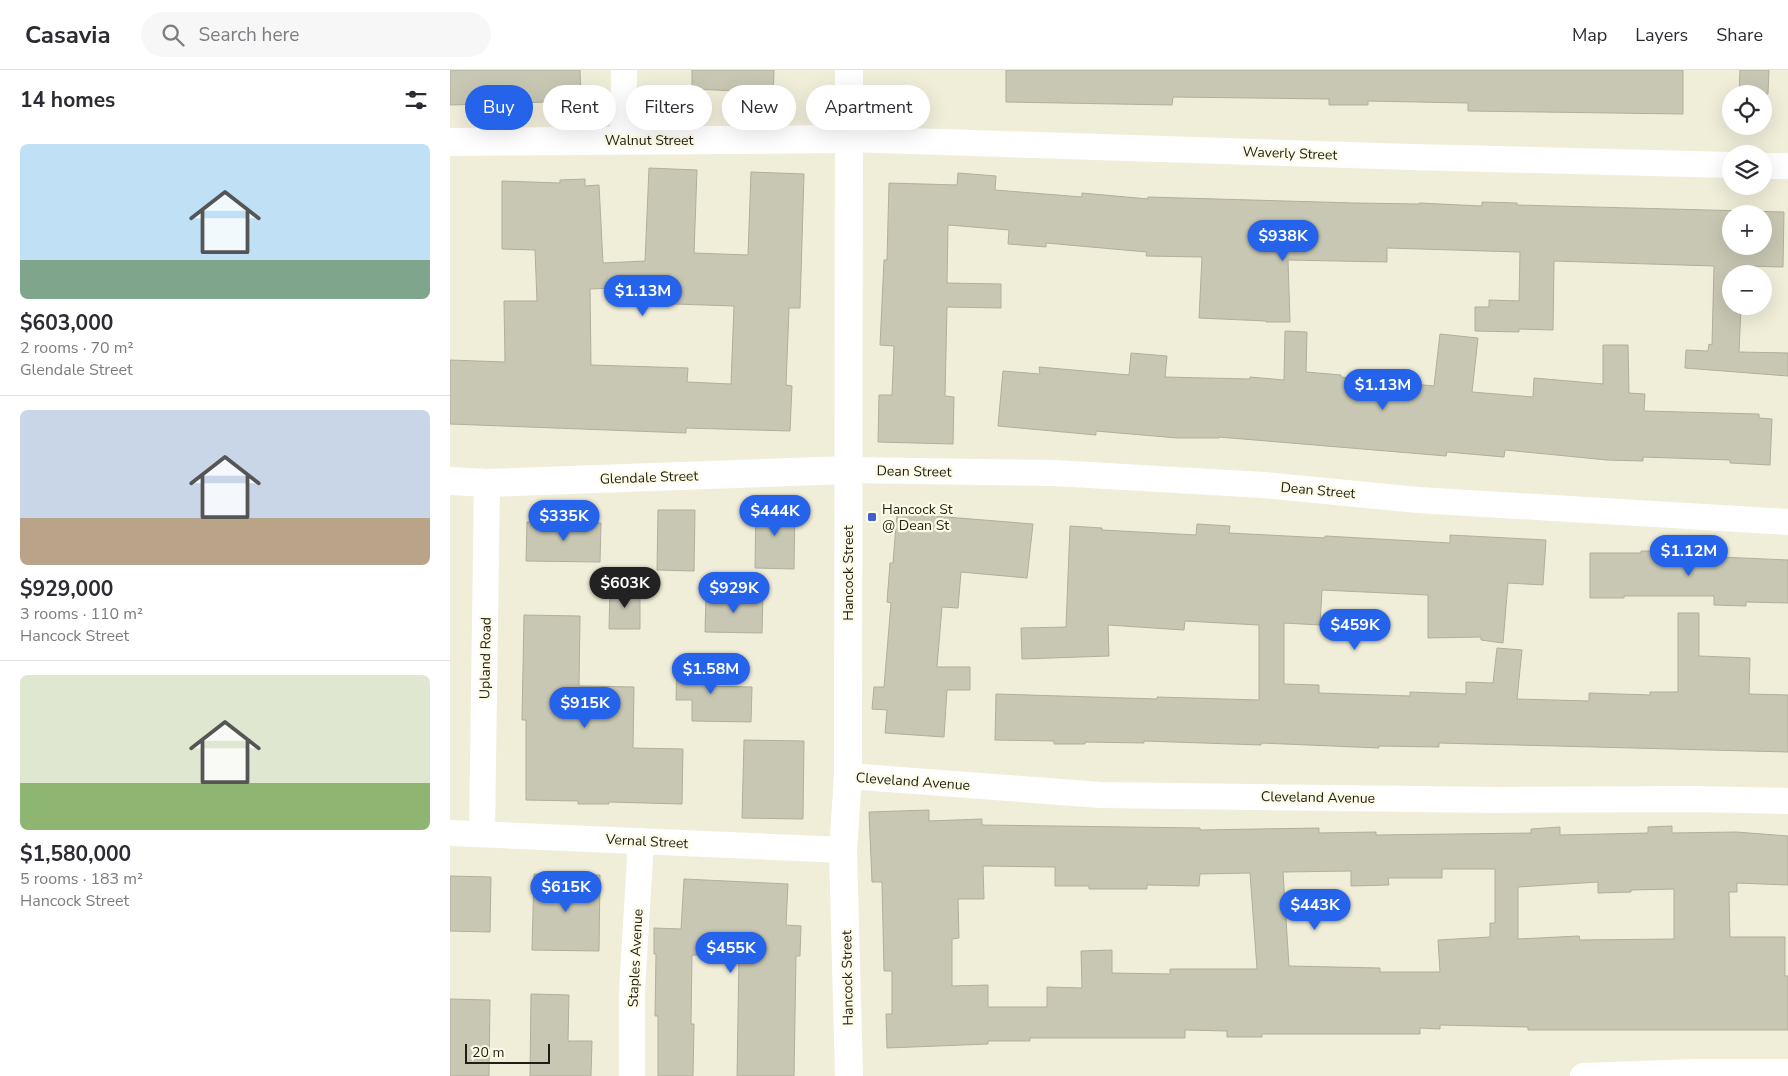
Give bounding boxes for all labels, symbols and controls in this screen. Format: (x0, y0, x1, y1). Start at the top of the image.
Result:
search box (141, 12, 491, 57)
text: Casavia (25, 19, 111, 51)
icon: search (159, 21, 187, 49)
text: Search here (199, 22, 299, 48)
text: Map (1572, 23, 1607, 47)
text: Layers (1635, 23, 1688, 47)
text: Share (1716, 23, 1763, 47)
chip: Buy (465, 85, 533, 130)
chip: Rent (543, 85, 616, 130)
chip: Filters (626, 85, 712, 130)
chip: New (722, 85, 796, 130)
chip: Apartment (806, 85, 930, 130)
map controls (1722, 85, 1772, 315)
button: locate (1722, 85, 1772, 135)
text: 14 homes (20, 86, 115, 114)
icon: filters (402, 86, 430, 114)
street label: Walnut Street (605, 131, 693, 150)
street label: Waverly Street (1242, 142, 1338, 165)
button: layers (1722, 145, 1772, 195)
icon: home (180, 177, 270, 267)
button: + (1722, 205, 1772, 255)
pin: $938K (1248, 220, 1318, 262)
text: $938K (1258, 225, 1308, 247)
button: − (1722, 265, 1772, 315)
pin: $1.13M (602, 274, 684, 317)
text: $1.13M (615, 280, 671, 302)
text: $603,000 (20, 309, 113, 337)
text: 2 rooms · 70 m² (20, 337, 133, 359)
text: Glendale Street (20, 359, 133, 381)
pin: $1.13M (1342, 368, 1424, 411)
text: $1.13M (1355, 374, 1411, 396)
icon: home (180, 442, 270, 532)
street label: Dean Street (876, 461, 952, 482)
street label: Glendale Street (599, 466, 699, 489)
street label: Dean Street (1280, 478, 1356, 503)
pin: $444K (740, 494, 810, 537)
pin: $335K (529, 500, 599, 542)
text: $444K (750, 500, 800, 522)
place label: Hancock St @ Dean St (882, 500, 953, 535)
text: $335K (539, 505, 589, 527)
marker: Hancock St @ Dean St (866, 511, 878, 523)
street label: Hancock Street (839, 525, 858, 621)
pin: $1.12M (1648, 534, 1730, 577)
text: $1.12M (1661, 540, 1717, 562)
pin: $603K (590, 566, 660, 609)
text: $603K (600, 572, 650, 594)
pin: $929K (699, 572, 769, 614)
text: $929,000 (20, 575, 113, 603)
text: $929K (709, 577, 759, 599)
text: 3 rooms · 110 m² (20, 603, 143, 625)
pin: $459K (1320, 608, 1390, 651)
text: $459K (1330, 614, 1380, 636)
street label: Upland Road (475, 617, 496, 699)
text: Hancock Street (20, 625, 129, 647)
pin: $1.58M (670, 652, 752, 695)
text: $1.58M (683, 658, 739, 680)
pin: $915K (550, 686, 620, 729)
text: $915K (560, 692, 610, 714)
icon: home (180, 707, 270, 797)
street label: Cleveland Avenue (855, 768, 971, 795)
street label: Cleveland Avenue (1261, 787, 1375, 808)
street label: Vernal Street (604, 830, 689, 853)
text: $1,580,000 (20, 840, 131, 868)
text: 5 rooms · 183 m² (20, 868, 143, 890)
pin: $615K (531, 870, 601, 913)
text: $615K (541, 876, 591, 898)
pin: $443K (1280, 888, 1350, 931)
text: Hancock Street (20, 890, 129, 912)
text: $443K (1290, 894, 1340, 916)
street label: Staples Avenue (623, 908, 648, 1008)
street label: Hancock Street (837, 930, 858, 1026)
pin: $455K (696, 932, 766, 974)
text: $455K (706, 937, 756, 959)
scale bar (465, 1041, 550, 1064)
text: 20 m (472, 1043, 504, 1062)

